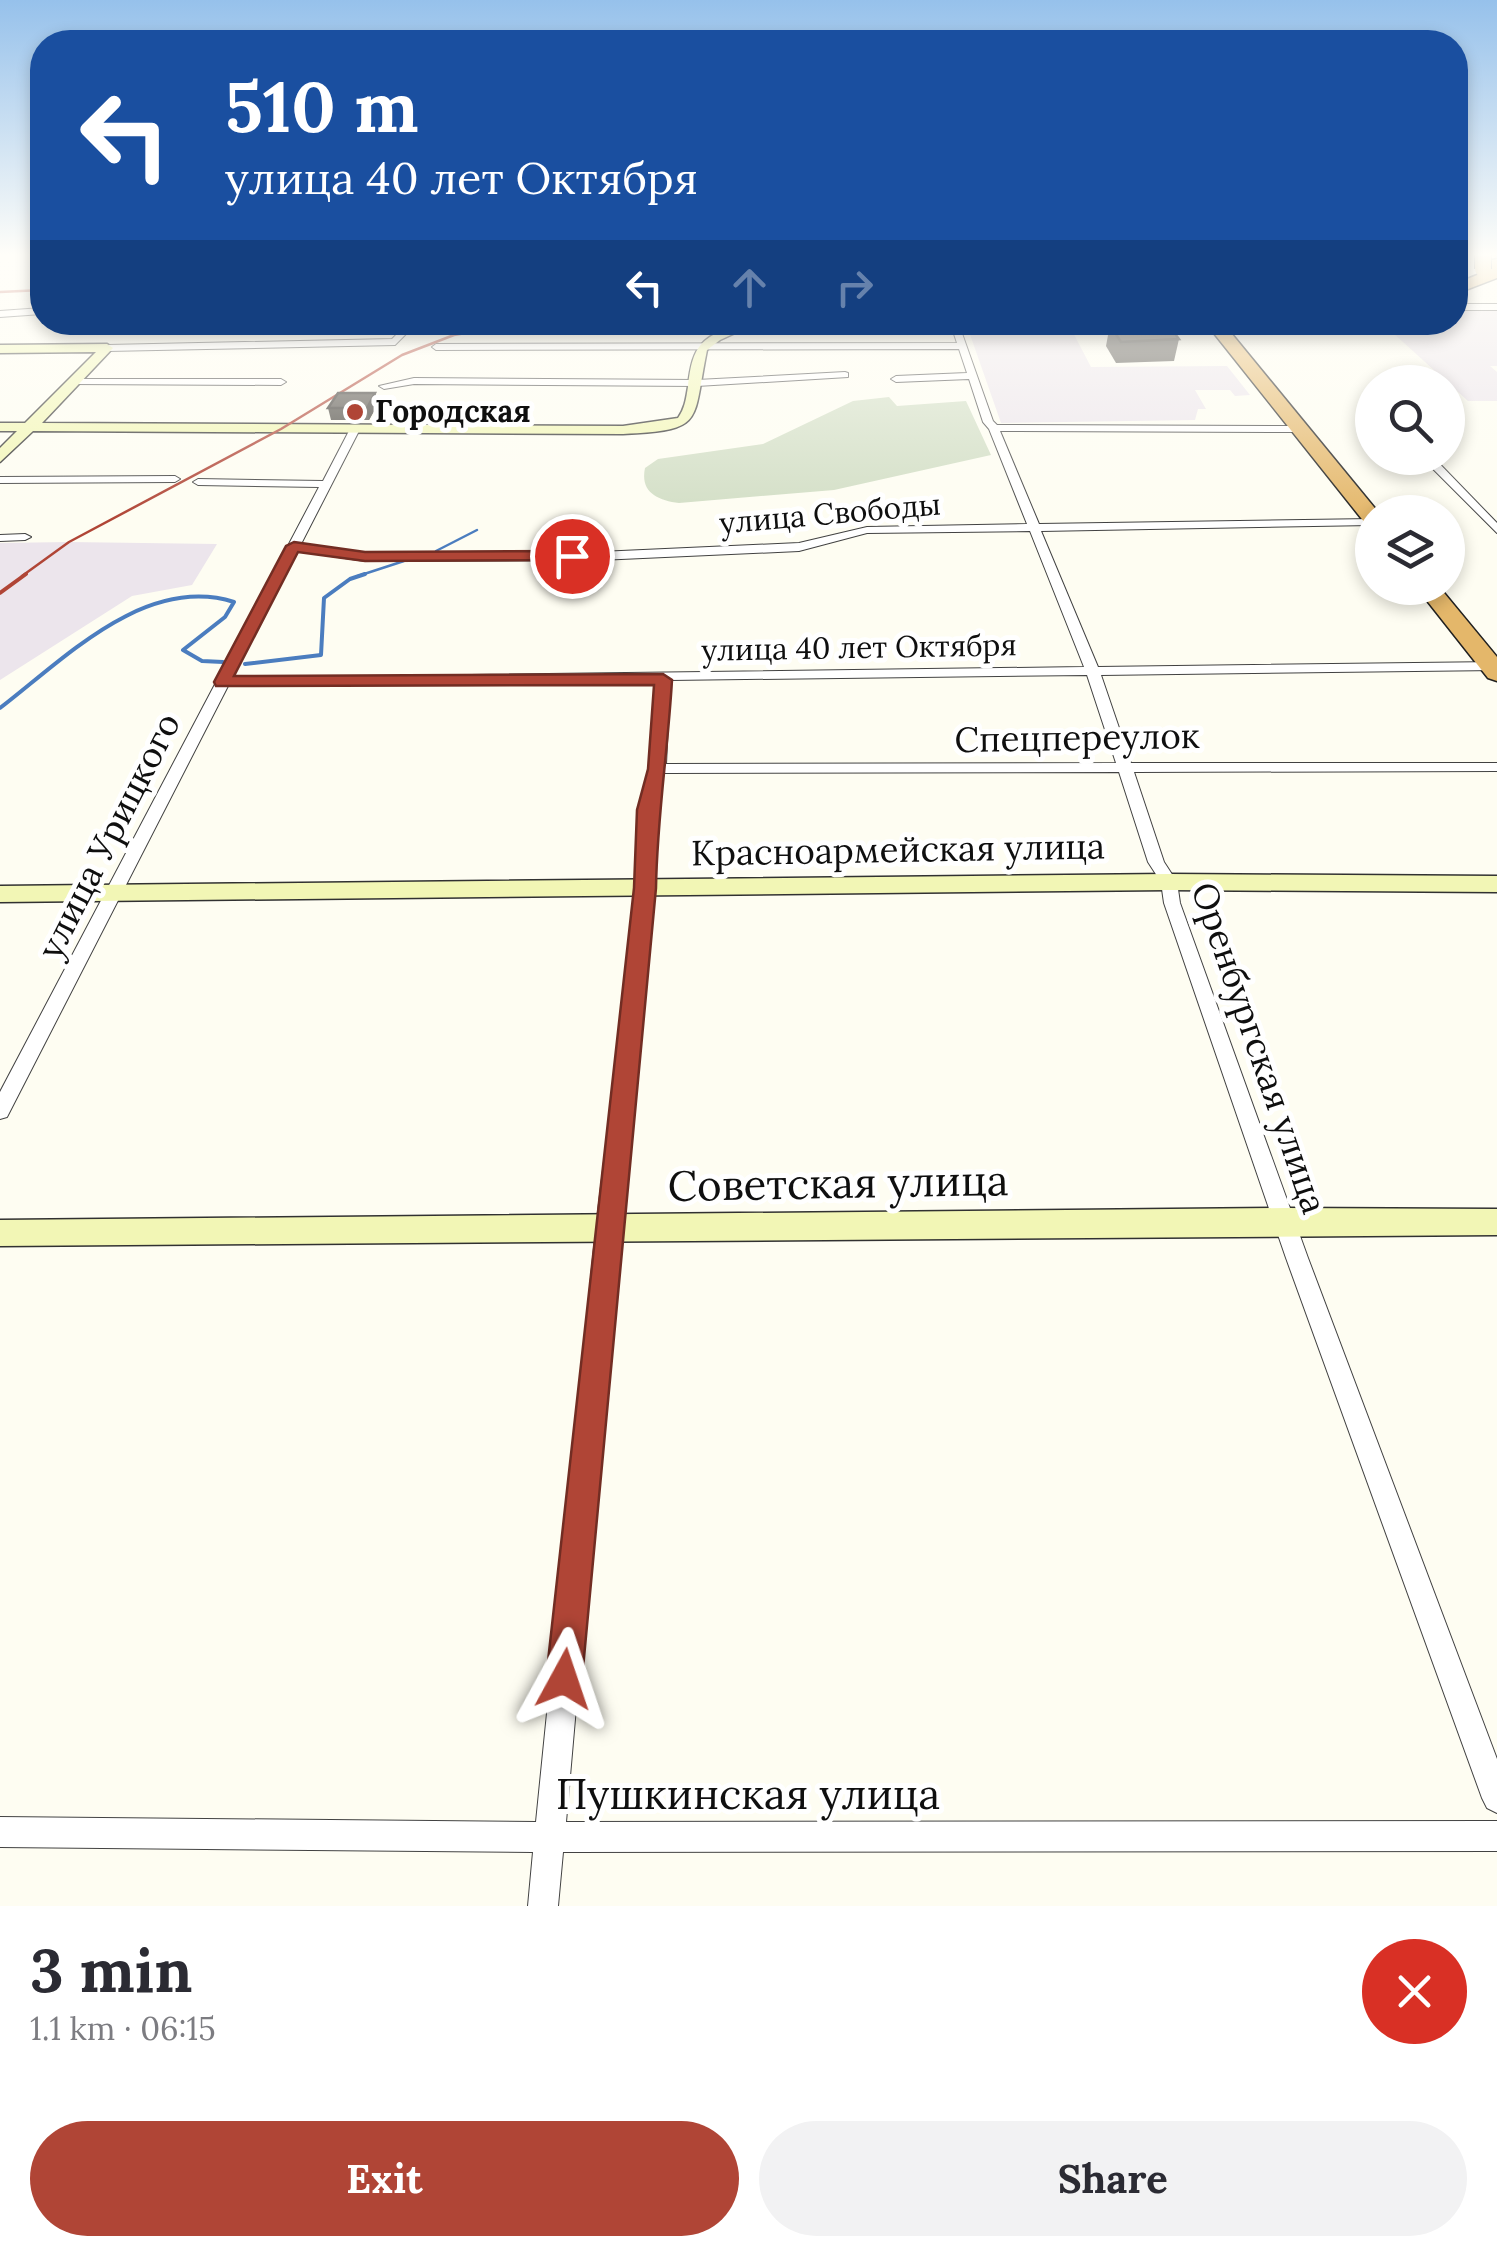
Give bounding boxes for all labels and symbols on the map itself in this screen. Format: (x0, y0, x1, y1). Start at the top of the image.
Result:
place label: Городская (375, 392, 531, 430)
marker: Городская (344, 401, 366, 423)
street label: улица Свободы (718, 484, 942, 543)
pin (530, 514, 615, 599)
street label: улица 40 лет Октября (701, 625, 1017, 670)
street label: улица Урицкого (27, 705, 190, 966)
street label: Спецпереулок (954, 713, 1200, 762)
street label: Красноармейская улица (691, 823, 1105, 876)
street label: Оренбургская улица (1182, 876, 1337, 1219)
street label: Советская улица (667, 1153, 1009, 1213)
position arrow (512, 1627, 616, 1731)
street label: Пушкинская улица (556, 1767, 940, 1821)

